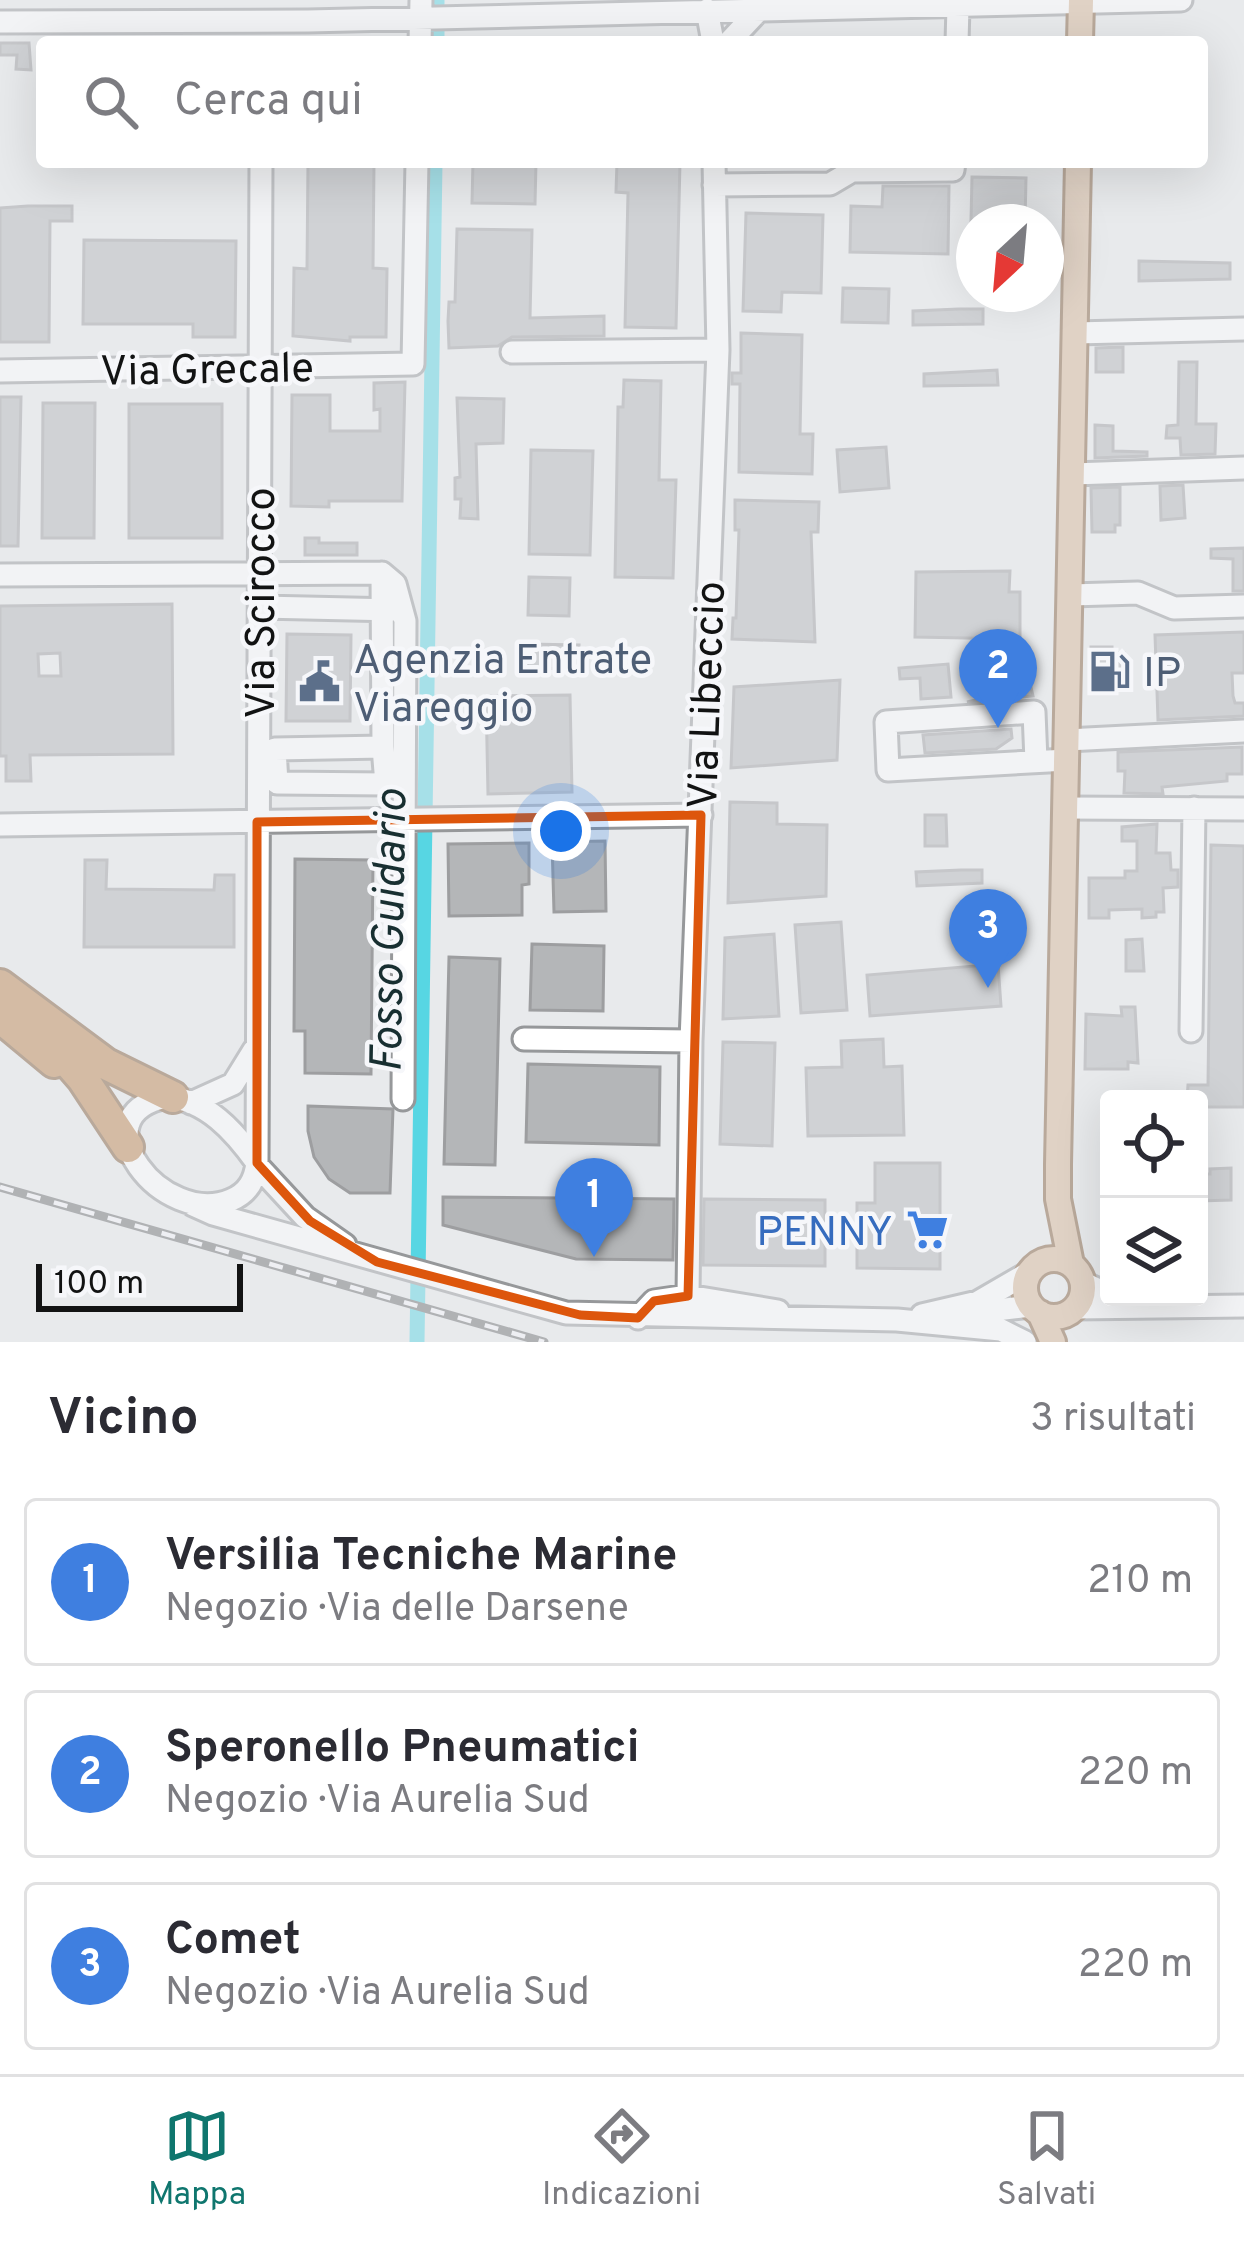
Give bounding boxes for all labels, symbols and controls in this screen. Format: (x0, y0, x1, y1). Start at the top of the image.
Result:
search box (36, 36, 1208, 168)
icon: search (78, 69, 144, 135)
text: Cerca qui (174, 74, 363, 131)
north arrow (956, 204, 1064, 312)
street label: Via Grecale (100, 344, 314, 401)
street label: Via Scirocco (237, 487, 290, 719)
street label: Via Libeccio (679, 580, 740, 810)
pin: 2 (959, 629, 1037, 728)
place label: Agenzia Entrate Viareggio (353, 636, 652, 737)
fuel station icon: IP (1086, 648, 1132, 694)
place label: IP (1143, 649, 1181, 702)
public building icon: Agenzia Entrate Viareggio (296, 659, 342, 705)
water label: Fosso Guidario (361, 789, 422, 1073)
your location (531, 801, 591, 861)
pin: 3 (949, 889, 1027, 988)
map controls (1100, 1090, 1208, 1306)
button: locate (1100, 1090, 1208, 1198)
pin: 1 (555, 1158, 633, 1257)
button: layers (1100, 1198, 1208, 1306)
supermarket icon: PENNY (904, 1207, 950, 1253)
place label: PENNY (756, 1208, 893, 1261)
scale bar (36, 1258, 243, 1311)
text: 100 m (54, 1264, 144, 1306)
text: Vicino (48, 1388, 199, 1453)
text: 3 risultati (1030, 1396, 1196, 1445)
text: Versilia Tecniche Marine (165, 1529, 677, 1586)
text: 1 (82, 1558, 98, 1607)
text: 210 m (1087, 1558, 1193, 1607)
text: Negozio · Via delle Darsene (165, 1586, 629, 1635)
text: Speronello Pneumatici (165, 1721, 639, 1778)
text: 2 (78, 1750, 102, 1799)
text: 220 m (1078, 1750, 1193, 1799)
text: Negozio · Via Aurelia Sud (165, 1778, 590, 1827)
text: Comet (165, 1913, 301, 1970)
text: 3 (78, 1942, 102, 1991)
text: 220 m (1078, 1942, 1193, 1991)
text: Negozio · Via Aurelia Sud (165, 1970, 590, 2019)
tab: Mappa (148, 2103, 246, 2217)
tab: Indicazioni (542, 2103, 701, 2217)
tab: Salvati (997, 2103, 1096, 2217)

